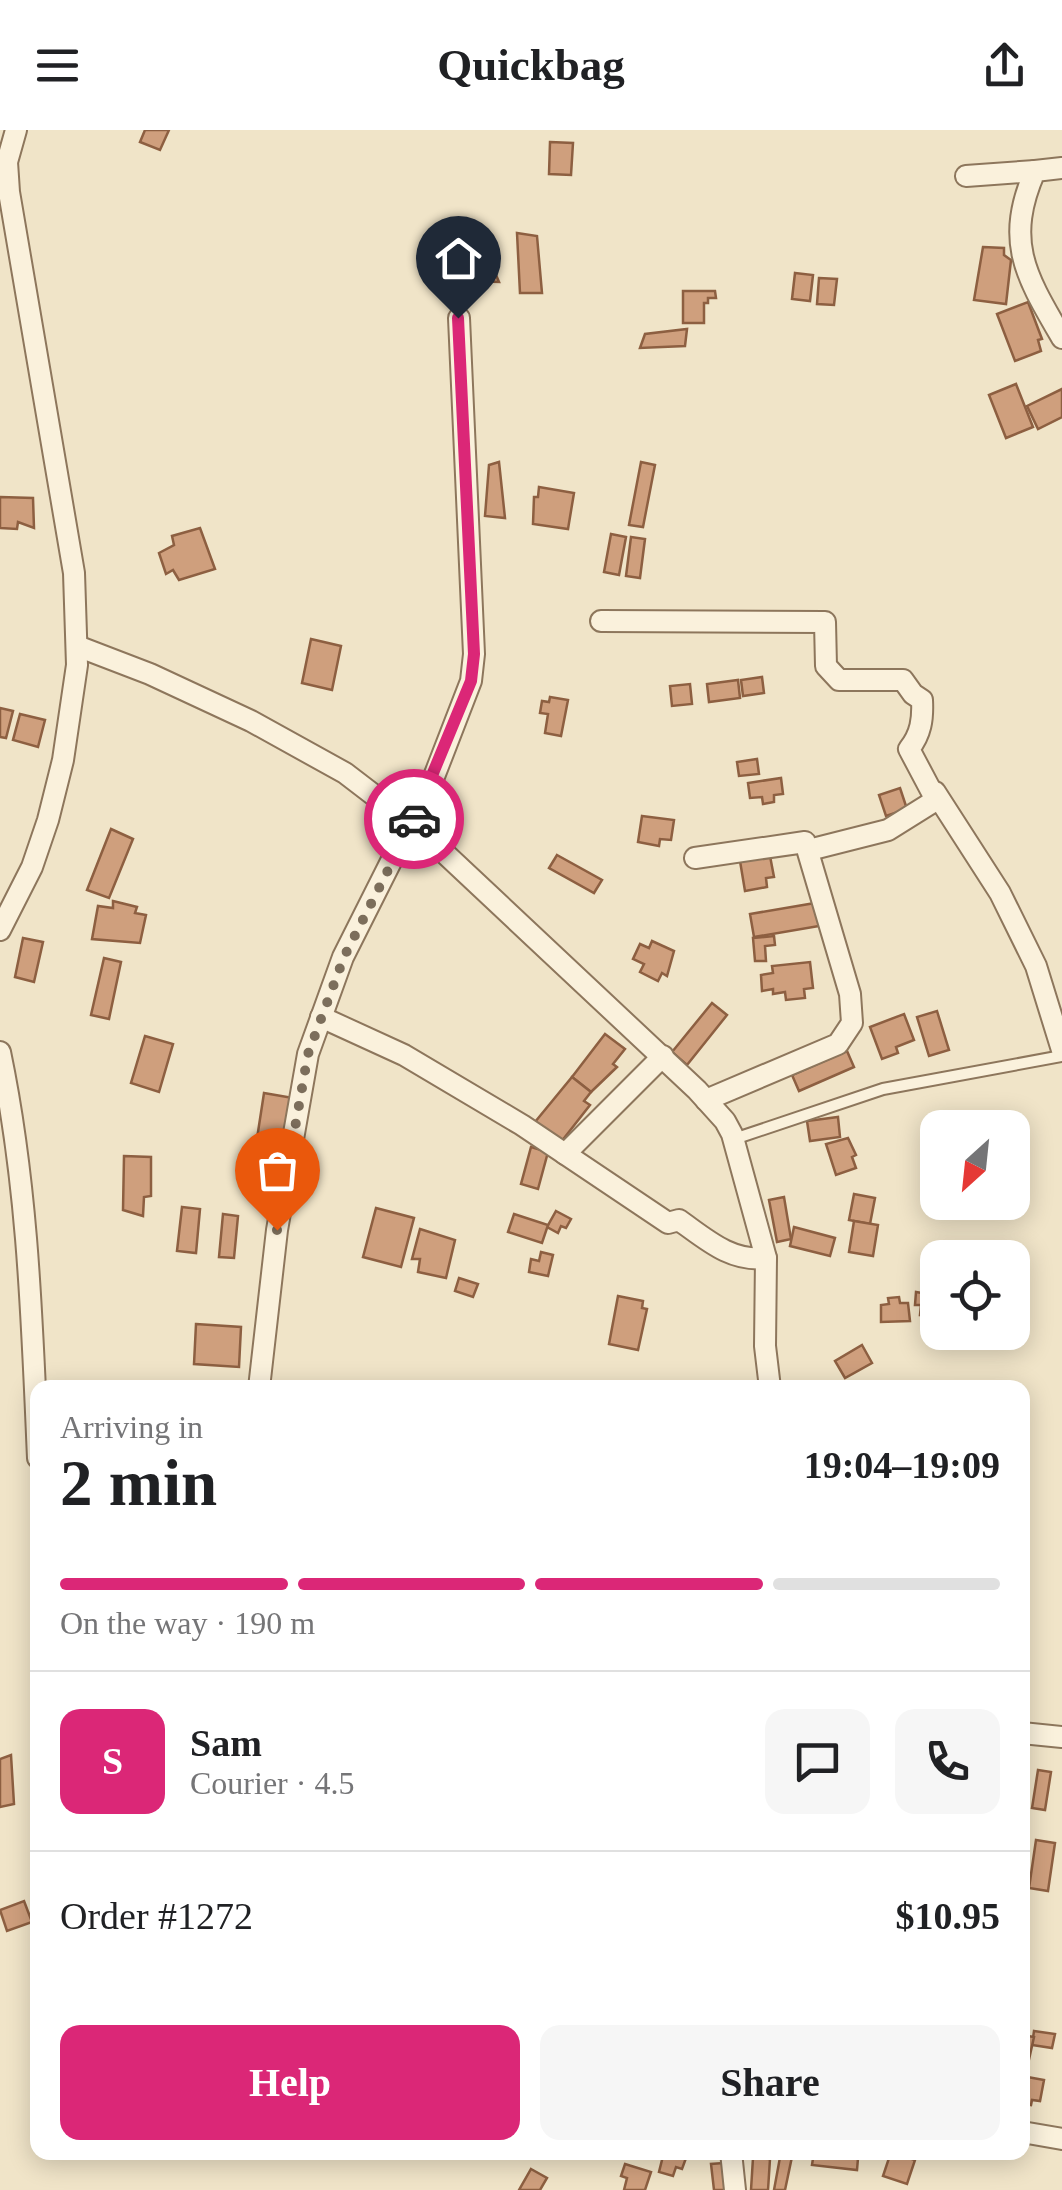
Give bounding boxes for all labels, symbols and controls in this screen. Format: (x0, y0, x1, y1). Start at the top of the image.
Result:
icon: menu (30, 38, 85, 93)
icon: share (977, 38, 1032, 93)
text: Quickbag (437, 40, 625, 90)
pin (416, 216, 501, 319)
icon: home (431, 231, 486, 286)
courier (364, 769, 464, 869)
icon: car (387, 792, 442, 847)
north arrow (920, 1110, 1030, 1220)
map controls (920, 1110, 1030, 1350)
pin (235, 1128, 320, 1231)
icon: bag (250, 1143, 305, 1198)
button: locate (920, 1240, 1030, 1350)
text: Arriving in (60, 1409, 203, 1445)
text: 19:04–19:09 (804, 1444, 1000, 1486)
text: 2 min (60, 1447, 217, 1519)
text: On the way · 190 m (60, 1605, 315, 1641)
button: chat (765, 1709, 870, 1814)
button: phone (895, 1709, 1000, 1814)
text: Sam (190, 1722, 262, 1764)
text: S (102, 1740, 123, 1782)
text: Courier · 4.5 (190, 1765, 354, 1801)
text: Order #1272 (60, 1895, 253, 1937)
text: $10.95 (896, 1895, 1000, 1937)
button: Help (60, 2025, 520, 2140)
button: Share (540, 2025, 1000, 2140)

